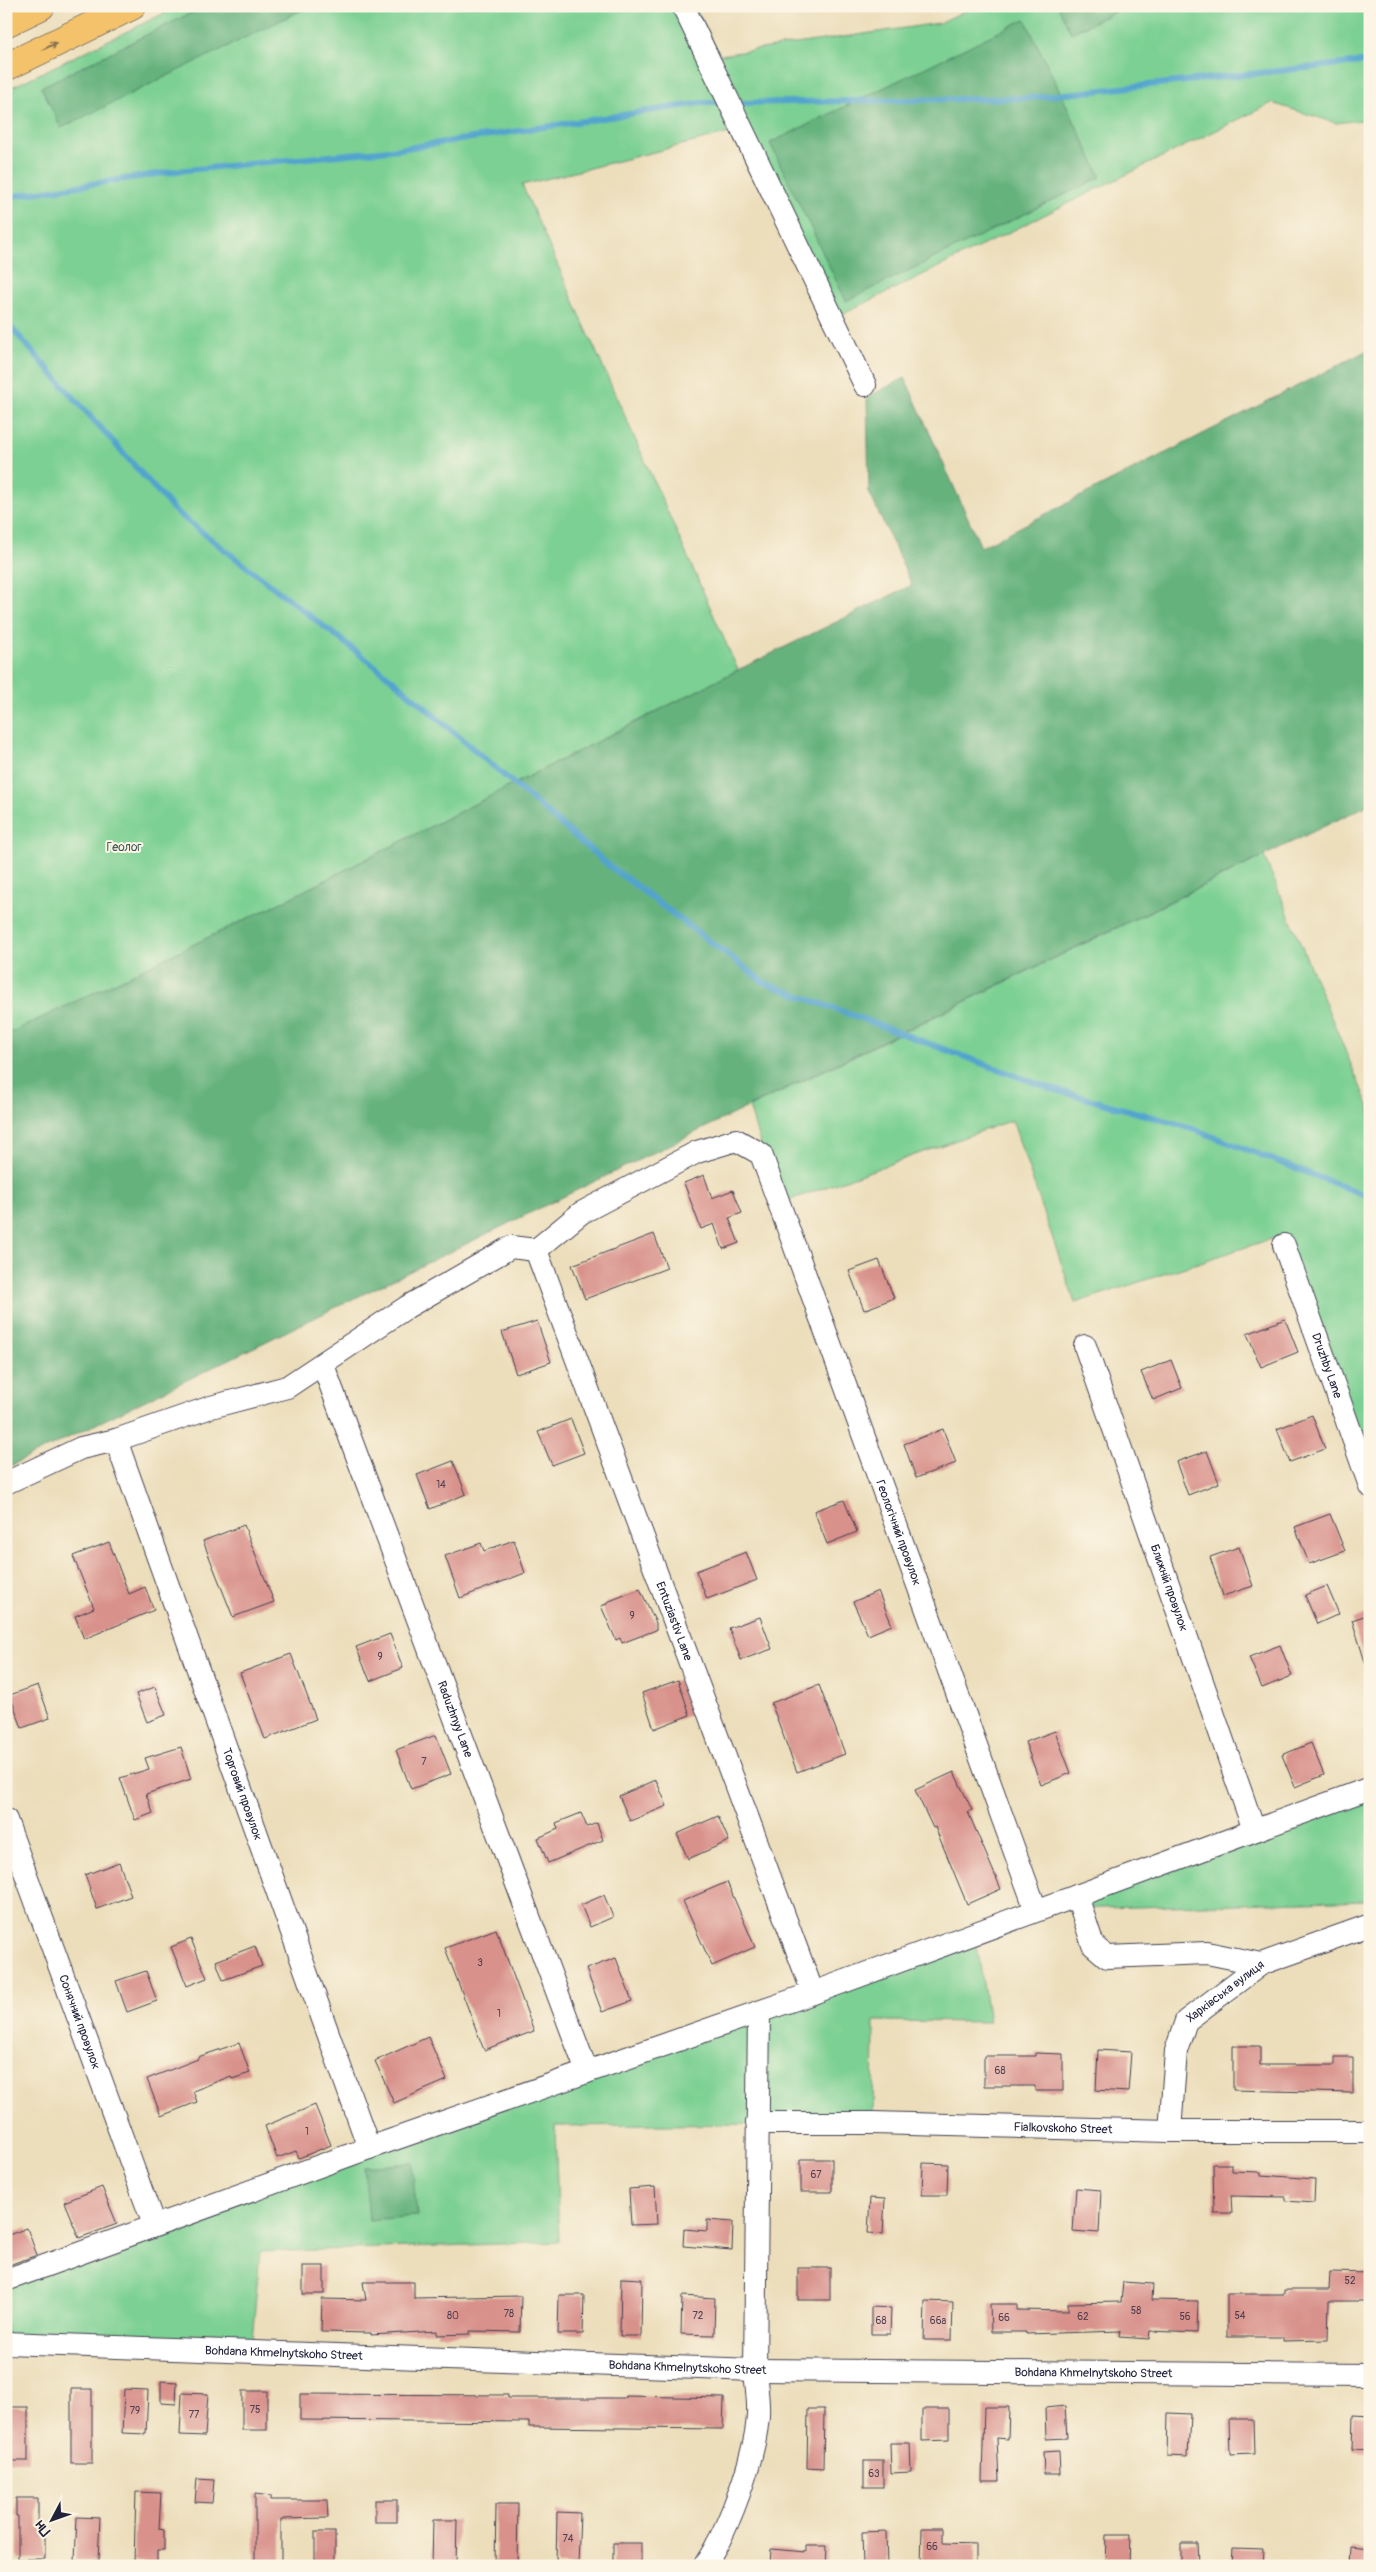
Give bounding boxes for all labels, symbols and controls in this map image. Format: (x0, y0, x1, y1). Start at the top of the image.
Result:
one-way arrow (42, 41, 57, 50)
park label: Геолог (107, 840, 141, 855)
street label: Druzhby Lane (1309, 1331, 1346, 1400)
street label: Геологічний провулок (873, 1478, 925, 1587)
house number: 14 (436, 1479, 446, 1491)
street label: Ближній провулок (1147, 1542, 1192, 1633)
street label: Entuziastiv Lane (653, 1579, 696, 1663)
house number: 9 (629, 1610, 635, 1622)
house number: 9 (377, 1651, 383, 1663)
street label: Raduzhnyy Lane (434, 1679, 476, 1760)
street label: Торговий провулок (219, 1746, 266, 1842)
house number: 7 (421, 1756, 427, 1768)
house number: 3 (477, 1957, 483, 1969)
street label: Харківська вулиця (1183, 1957, 1267, 2026)
street label: Сонячний провулок (56, 1973, 104, 2071)
house number: 1 (497, 2008, 501, 2020)
house number: 68 (995, 2065, 1005, 2077)
street label: Fialkovskoho Street (1013, 2119, 1113, 2137)
house number: 1 (305, 2126, 309, 2138)
house number: 67 (810, 2169, 822, 2181)
house number: 52 (1344, 2275, 1356, 2287)
house number: 58 (1131, 2305, 1141, 2317)
house number: 78 (504, 2308, 514, 2320)
house number: 80 (447, 2310, 459, 2322)
house number: 72 (693, 2310, 704, 2322)
house number: 54 (1234, 2310, 1246, 2322)
house number: 62 (1077, 2311, 1089, 2323)
house number: 56 (1179, 2311, 1191, 2323)
house number: 66 (998, 2312, 1010, 2324)
house number: 68 (876, 2315, 886, 2327)
house number: 66а (930, 2315, 946, 2327)
street label: Bohdana Khmelnytskoho Street (205, 2343, 363, 2363)
street label: Bohdana Khmelnytskoho Street (608, 2357, 767, 2378)
street label: Bohdana Khmelnytskoho Street (1014, 2365, 1173, 2381)
house number: 75 (250, 2404, 260, 2416)
house number: 79 (130, 2405, 140, 2417)
house number: 77 (189, 2409, 200, 2421)
house number: 63 (868, 2468, 880, 2480)
north arrow (28, 2494, 78, 2544)
text: Пн (31, 2517, 54, 2540)
house number: 74 (562, 2533, 574, 2545)
house number: 66 (926, 2541, 938, 2553)

